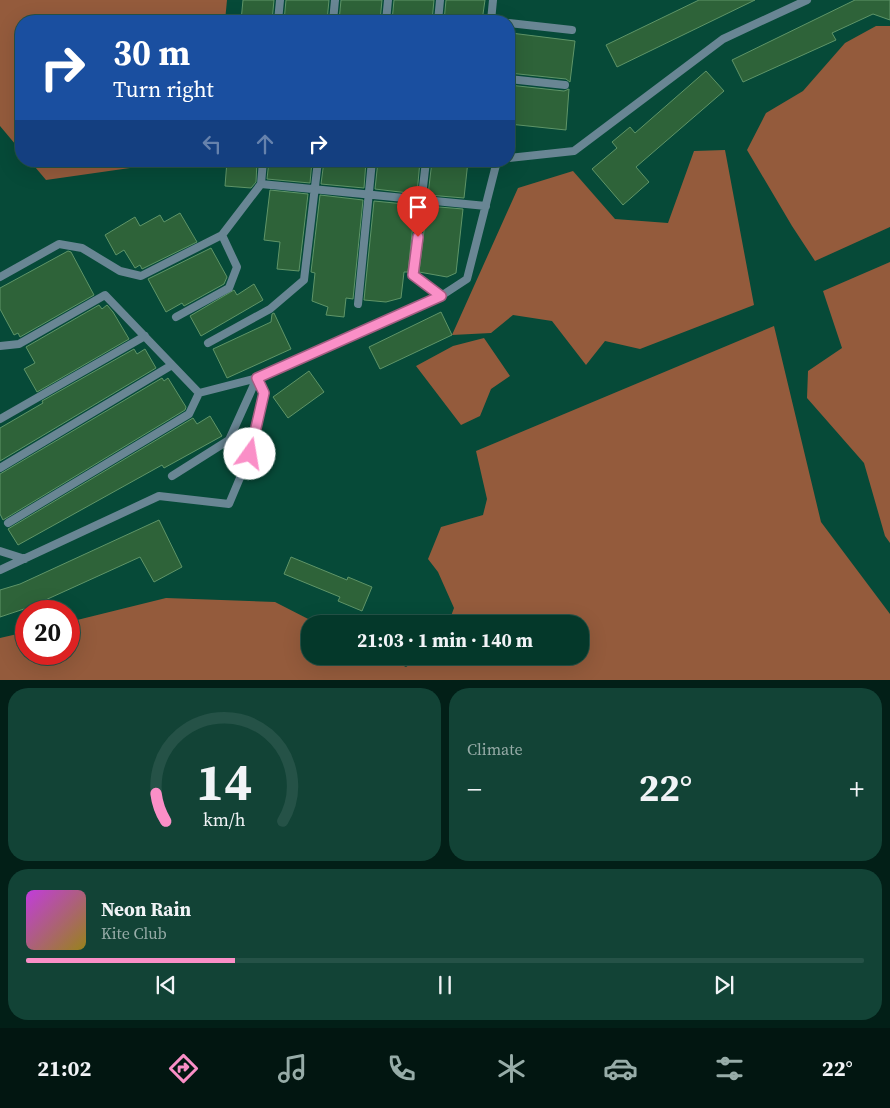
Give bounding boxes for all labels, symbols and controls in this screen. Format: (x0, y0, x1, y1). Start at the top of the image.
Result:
text: 30 m (113, 29, 190, 77)
icon: right (30, 35, 95, 100)
text: Turn right (113, 74, 214, 104)
icon: left (198, 130, 226, 158)
icon: ahead (251, 130, 279, 158)
icon: right (304, 130, 332, 158)
pin (397, 186, 439, 237)
icon: arrive (404, 193, 432, 221)
position arrow (223, 427, 275, 479)
speed limit sign: 20 (15, 600, 80, 665)
text: 21:03 · 1 min · 140 m (357, 627, 533, 653)
text: Climate (467, 738, 523, 760)
text: 14 (196, 746, 253, 817)
text: 22° (639, 762, 692, 814)
text: − (467, 770, 482, 808)
text: + (849, 770, 864, 808)
text: km/h (203, 807, 246, 832)
text: Neon Rain (101, 896, 191, 922)
text: Kite Club (101, 922, 167, 944)
icon: previous (152, 971, 180, 999)
icon: pause (431, 971, 459, 999)
icon: next (710, 971, 738, 999)
icon: directions (166, 1051, 201, 1086)
icon: music (275, 1051, 310, 1086)
icon: phone (384, 1051, 419, 1086)
icon: climate (494, 1051, 529, 1086)
icon: car (603, 1051, 638, 1086)
icon: filters (712, 1051, 747, 1086)
text: 21:02 (37, 1053, 91, 1083)
text: 22° (822, 1053, 853, 1083)

